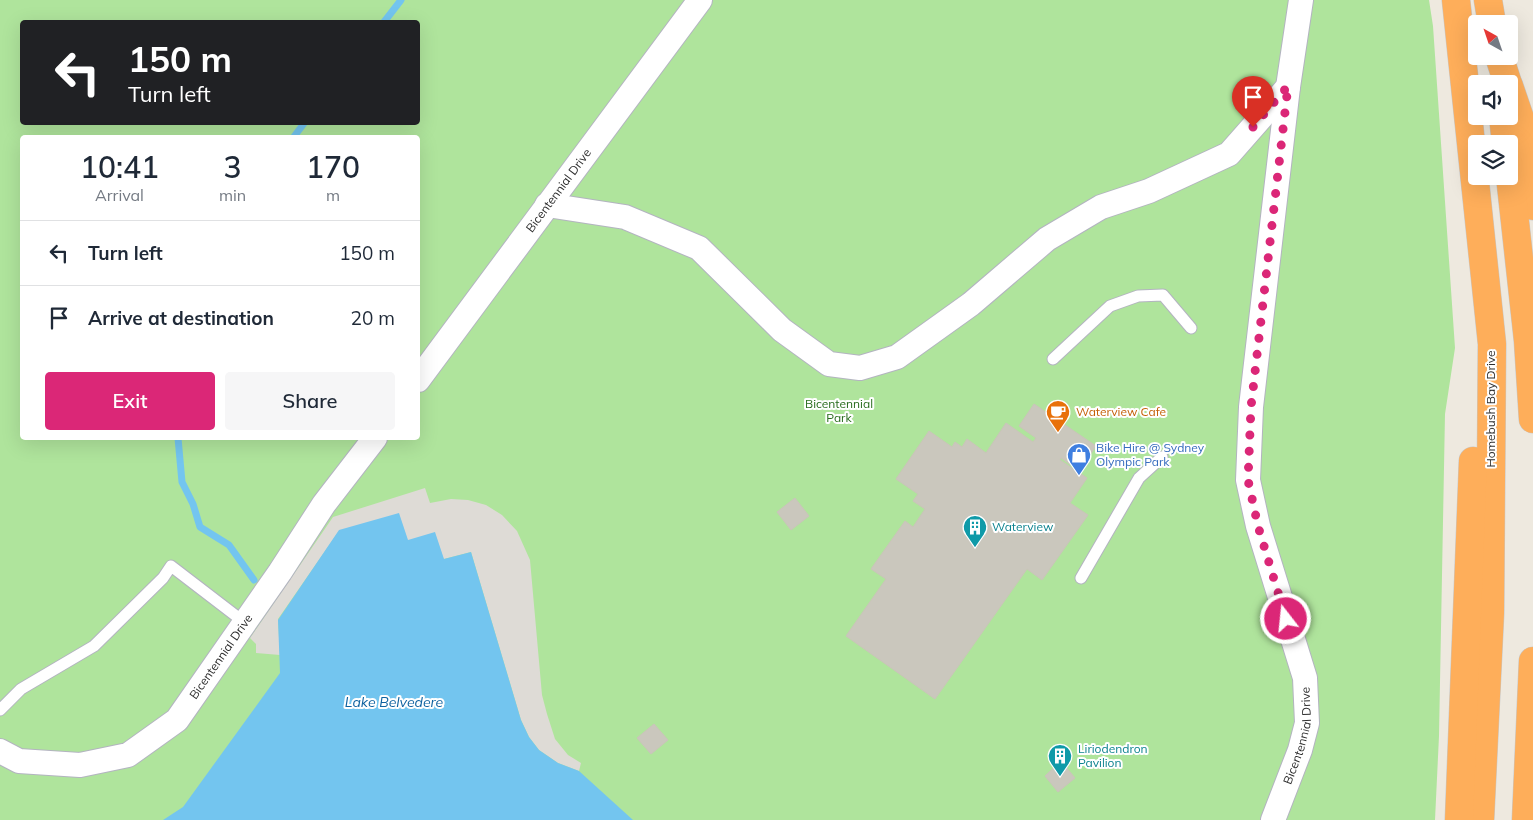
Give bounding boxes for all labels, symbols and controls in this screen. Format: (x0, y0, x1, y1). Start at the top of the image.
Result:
north arrow (1468, 15, 1518, 65)
map controls (1468, 15, 1518, 185)
text: 150 m (128, 37, 232, 81)
icon: left (45, 40, 110, 105)
button: sound (1468, 75, 1518, 125)
pin (1232, 76, 1274, 127)
text: Turn left (128, 80, 211, 108)
icon: arrive (1239, 83, 1267, 111)
button: layers (1468, 135, 1518, 185)
street label: Bicentennial Drive (522, 145, 594, 235)
text: 10:41 (80, 148, 159, 186)
text: 3 (224, 148, 242, 186)
text: 170 (306, 148, 360, 186)
text: Arrival (95, 185, 144, 205)
text: min (219, 185, 246, 205)
text: m (326, 185, 340, 205)
icon: left (45, 239, 73, 267)
text: Turn left (88, 241, 163, 265)
text: 150 m (339, 241, 395, 265)
icon: arrive (45, 304, 73, 332)
text: Arrive at destination (88, 306, 274, 330)
text: 20 m (351, 306, 395, 330)
street label: Homebush Bay Drive (1483, 350, 1498, 468)
button: Exit (45, 372, 215, 430)
button: Share (225, 372, 395, 430)
park label: Bicentennial Park (805, 396, 873, 425)
cafe icon: Waterview Cafe (1045, 399, 1071, 433)
place label: Waterview Cafe (1076, 404, 1166, 419)
place label: Bike Hire @ Sydney Olympic Park (1096, 440, 1205, 469)
shop icon: Bike Hire @ Sydney Olympic Park (1066, 442, 1092, 476)
building icon: Waterview (962, 514, 988, 548)
place label: Waterview (992, 519, 1054, 534)
position arrow (1259, 592, 1311, 644)
street label: Bicentennial Drive (186, 611, 255, 702)
street label: Bicentennial Drive (1280, 687, 1314, 786)
water label: Lake Belvedere (345, 693, 444, 711)
place label: Liriodendron Pavilion (1078, 741, 1148, 770)
building icon: Liriodendron Pavilion (1047, 743, 1073, 777)

